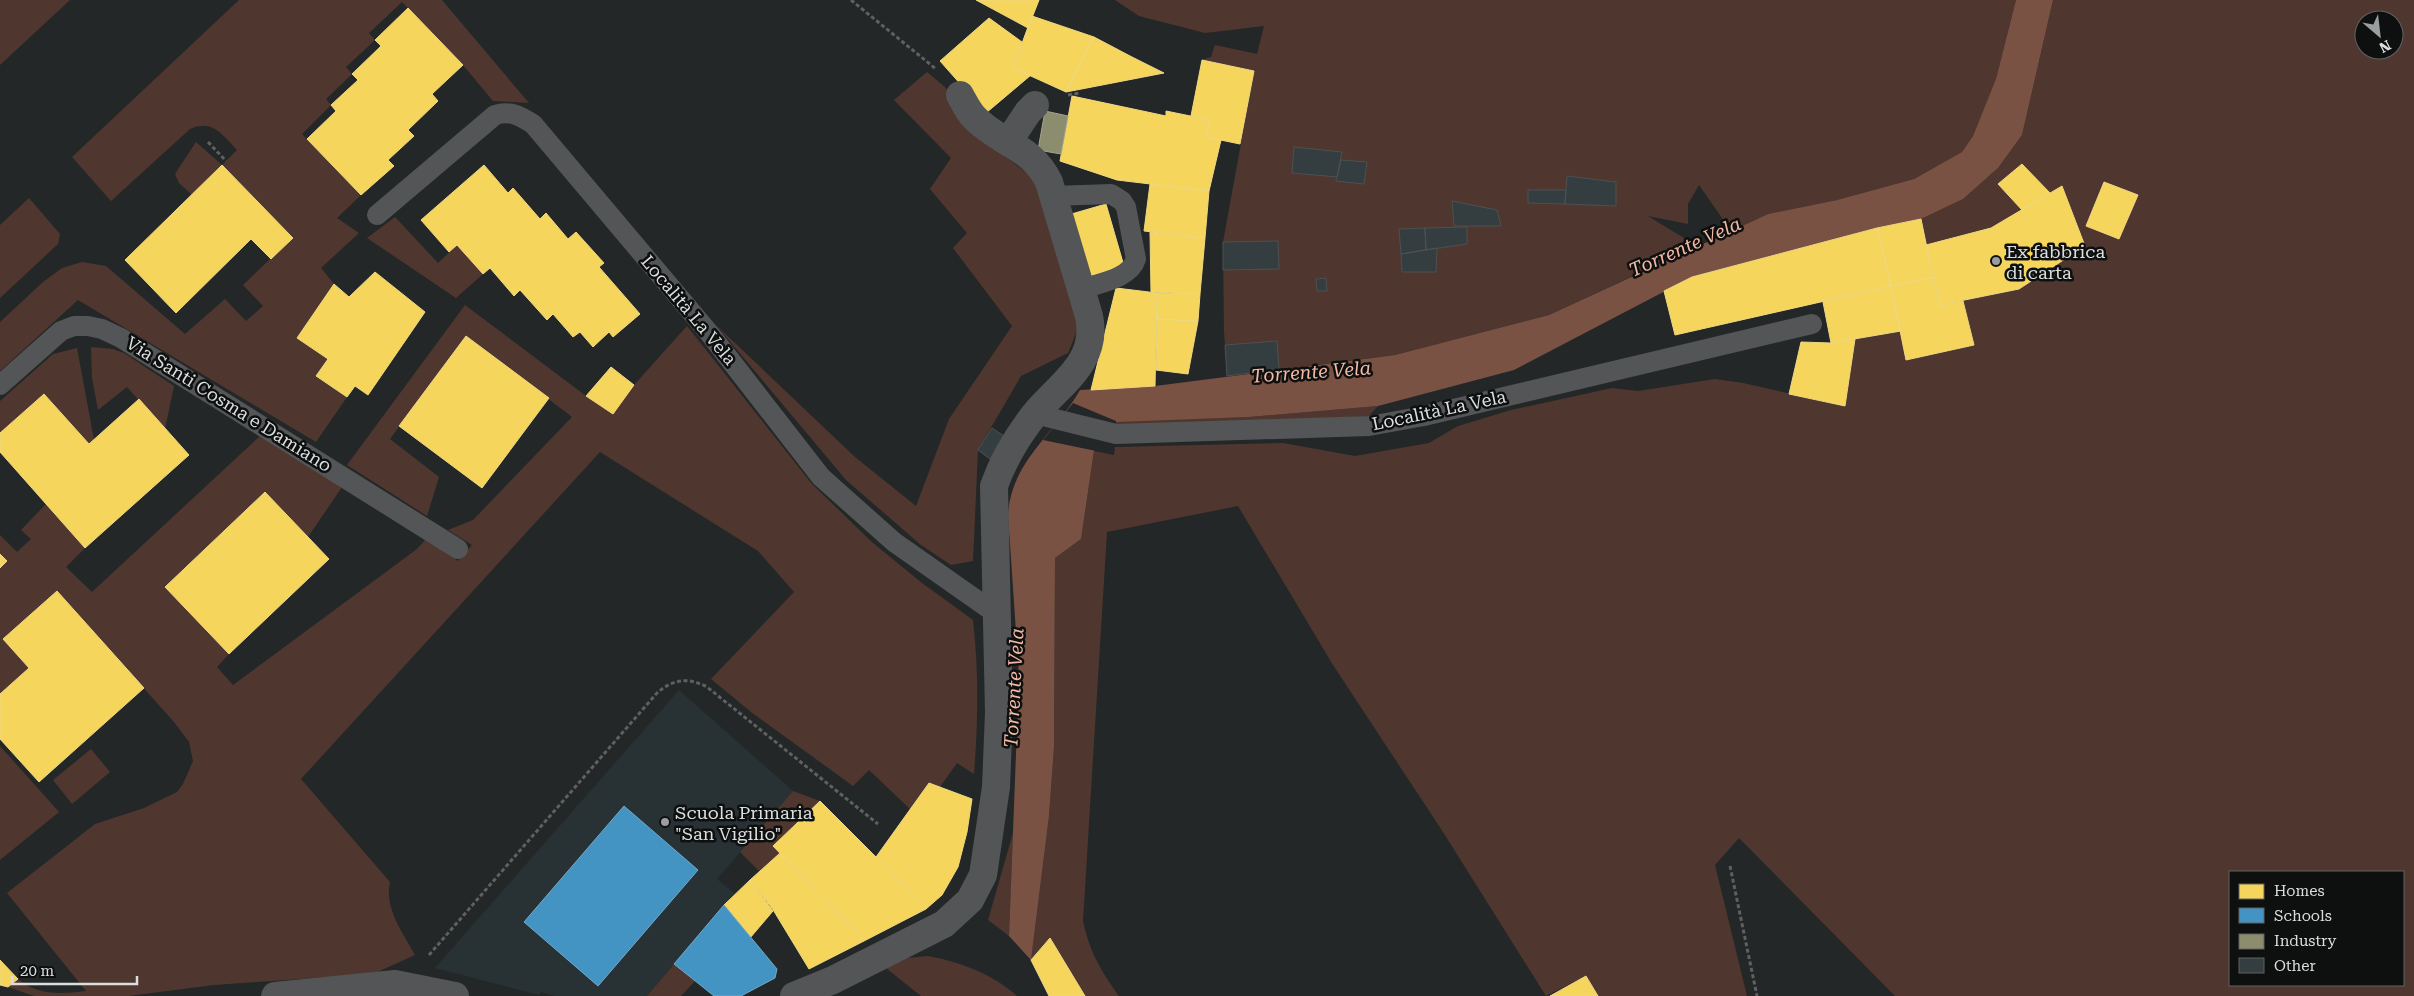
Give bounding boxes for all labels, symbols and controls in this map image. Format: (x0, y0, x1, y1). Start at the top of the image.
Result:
north arrow (2354, 10, 2404, 60)
text: N (2376, 37, 2394, 56)
water label: Torrente Vela (1625, 212, 1745, 282)
place label: Ex fabbrica di carta (2006, 241, 2105, 283)
street label: Località La Vela (637, 251, 741, 369)
marker: Ex fabbrica di carta (1990, 255, 2002, 267)
street label: Via Santi Cosma e Damiano (122, 332, 336, 476)
water label: Torrente Vela (1250, 356, 1372, 388)
street label: Località La Vela (1370, 385, 1508, 434)
water label: Torrente Vela (999, 627, 1029, 749)
place label: Scuola Primaria "San Vigilio" (675, 802, 813, 844)
marker: Scuola Primaria "San Vigilio" (659, 816, 671, 828)
legend (2229, 871, 2404, 986)
text: Homes (2274, 882, 2325, 900)
text: Schools (2274, 907, 2332, 925)
text: Industry (2274, 932, 2336, 950)
scale bar (12, 954, 138, 986)
text: Other (2274, 957, 2316, 975)
text: 20 m (20, 962, 55, 980)

